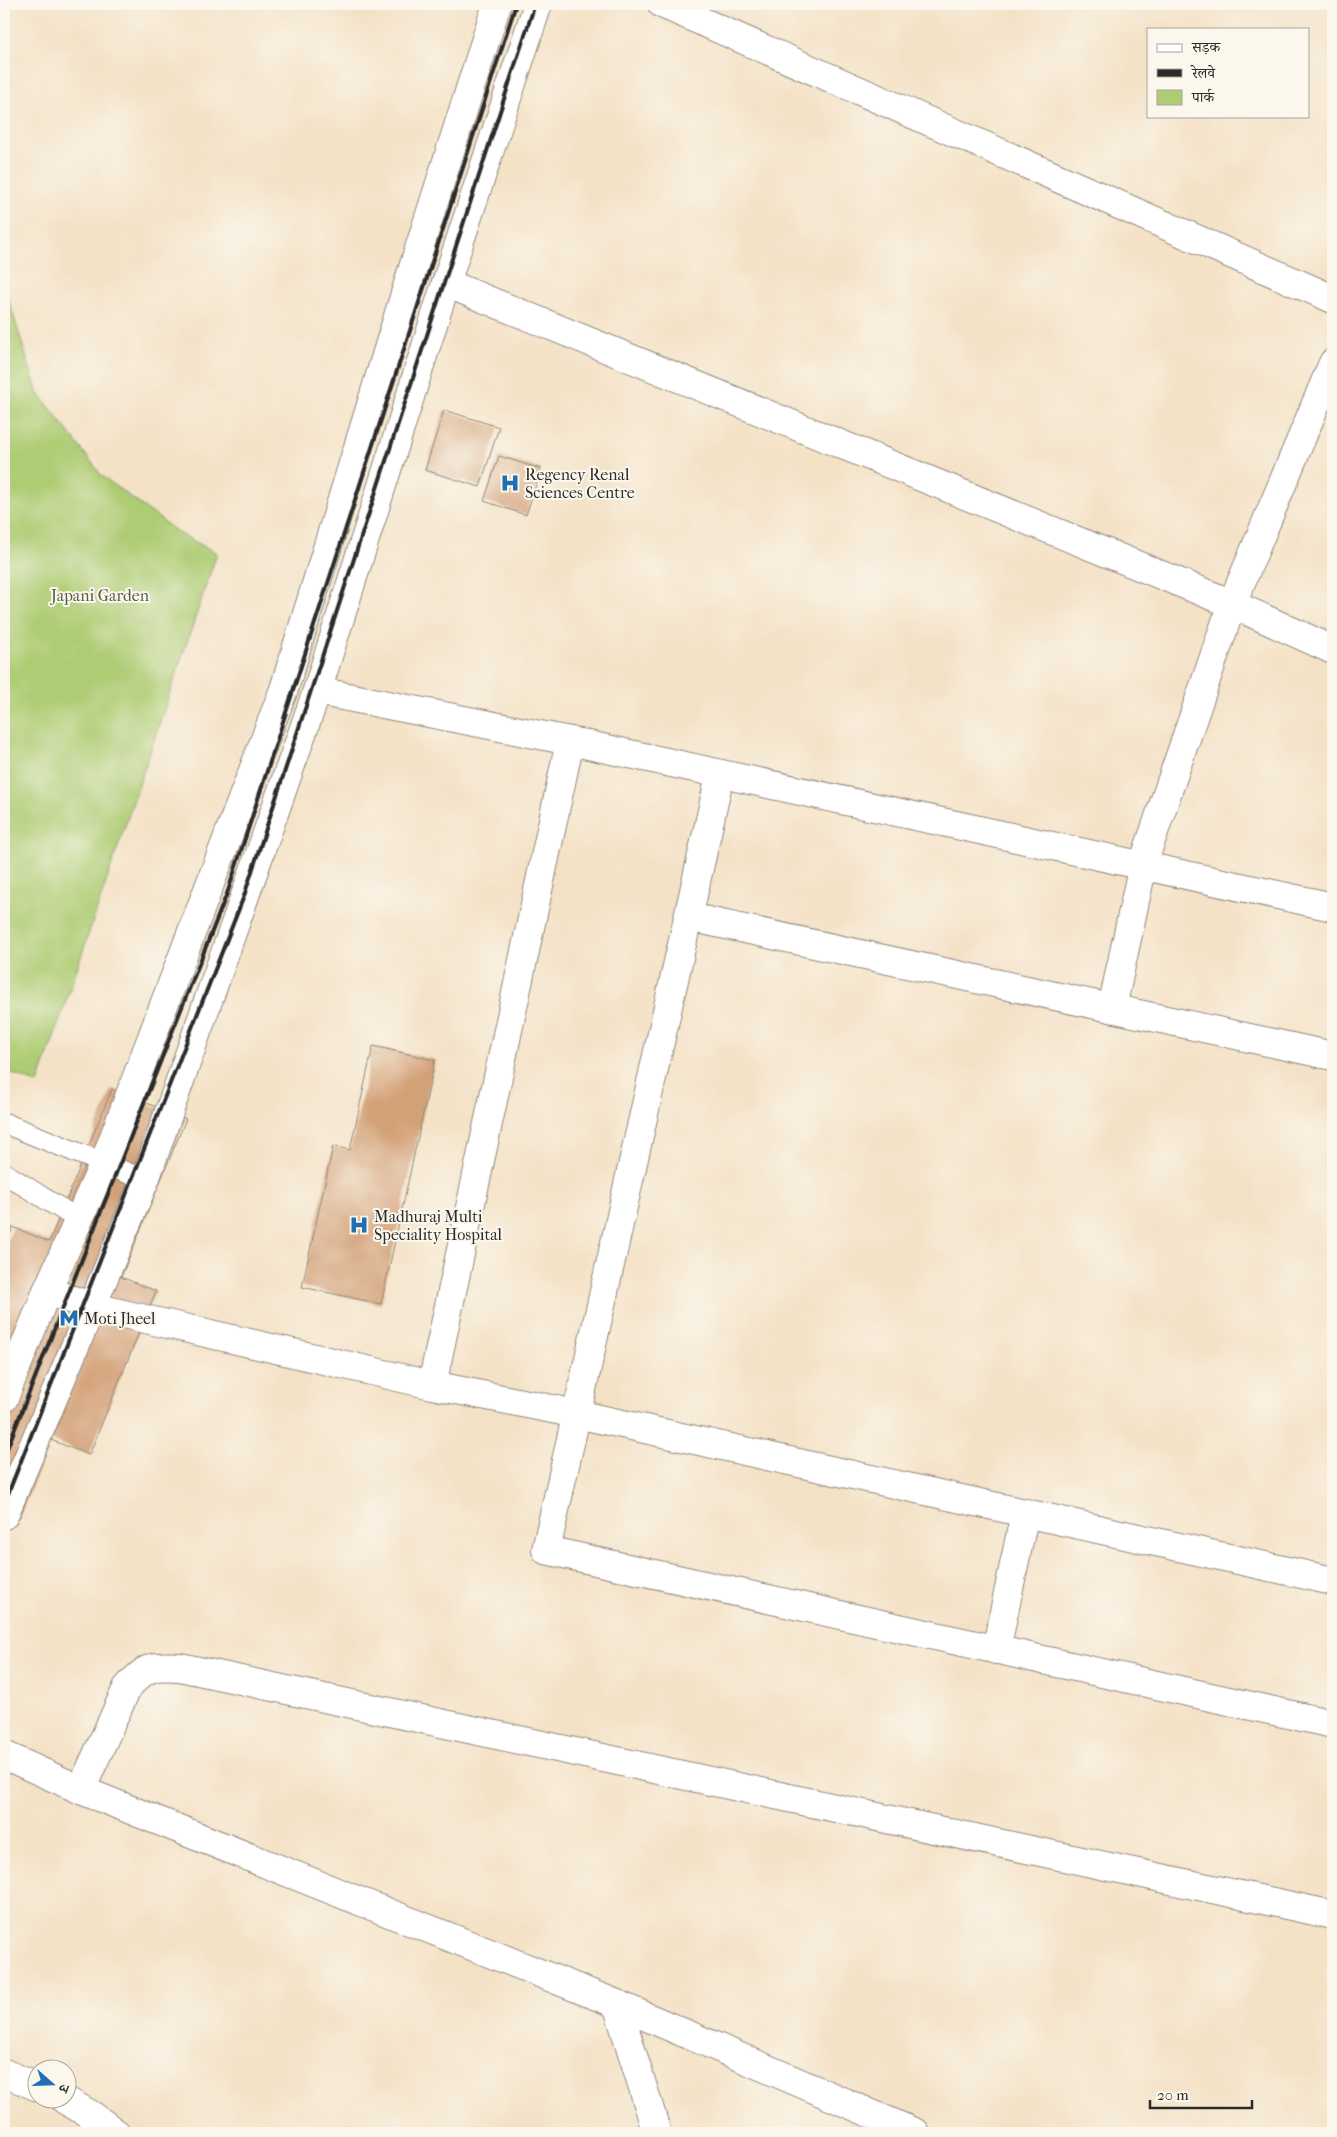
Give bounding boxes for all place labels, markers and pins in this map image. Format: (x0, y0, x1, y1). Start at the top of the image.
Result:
place label: Regency Renal Sciences Centre (525, 465, 635, 502)
hospital icon: Regency Renal Sciences Centre (499, 472, 521, 494)
place label: Madhuraj Multi Speciality Hospital (374, 1207, 503, 1244)
hospital icon: Madhuraj Multi Speciality Hospital (348, 1214, 370, 1236)
metro station icon: Moti Jheel (58, 1307, 80, 1329)
place label: Moti Jheel (84, 1309, 156, 1328)

